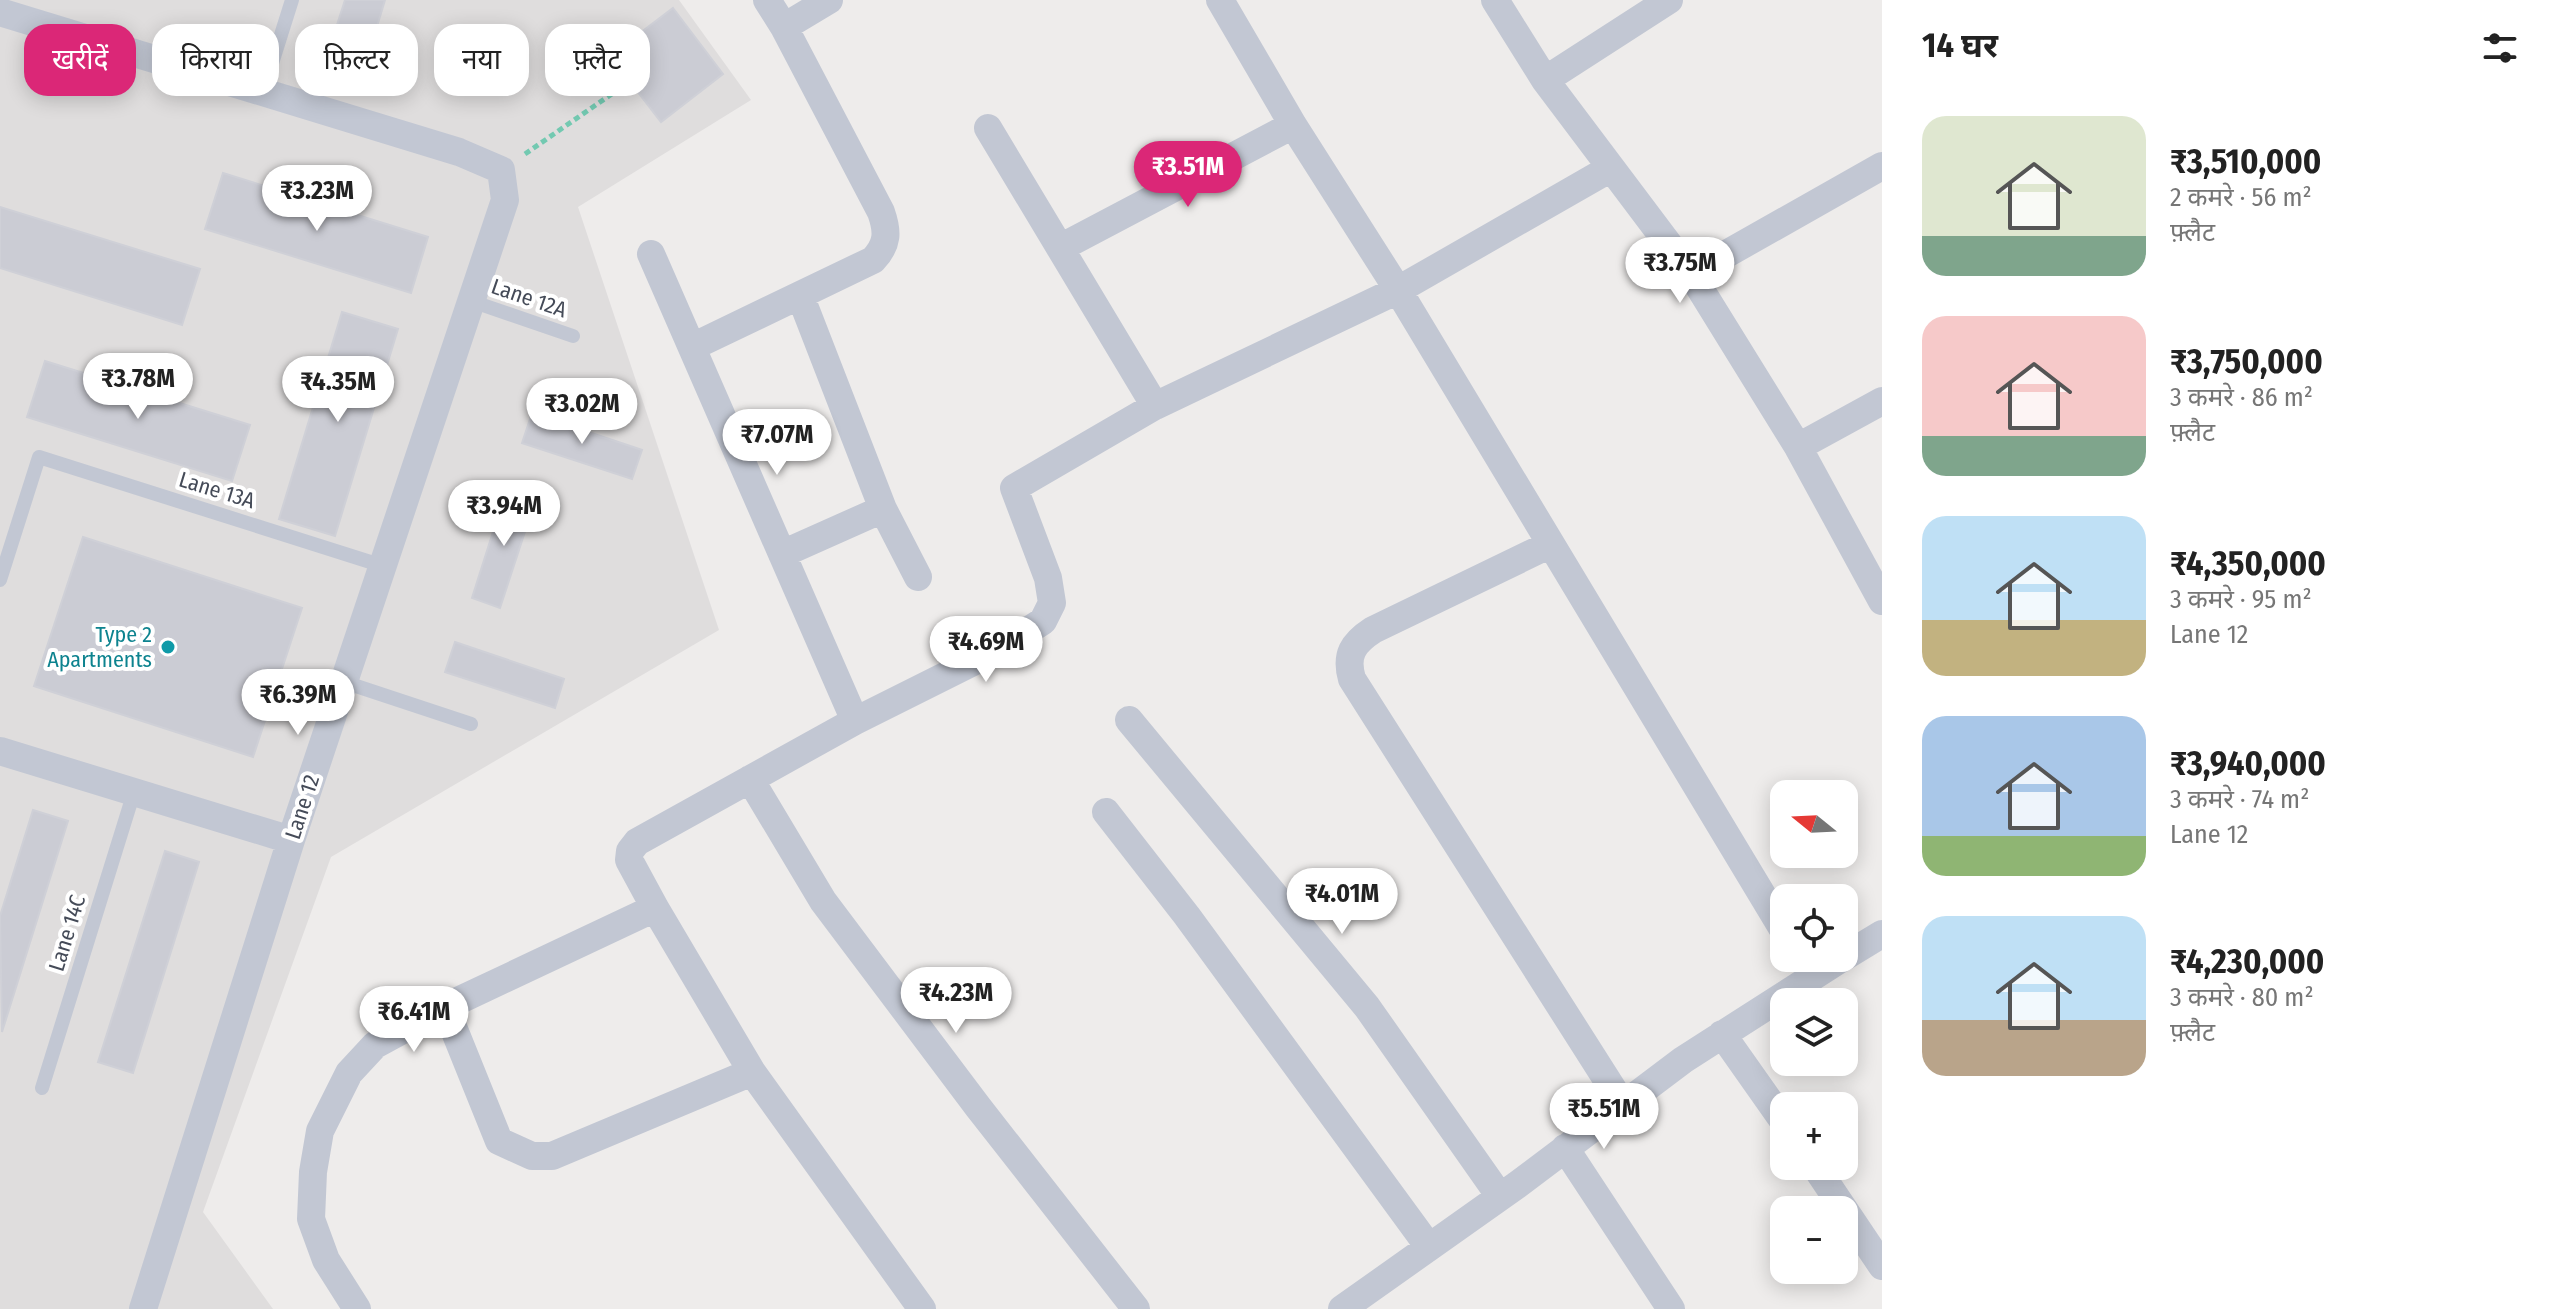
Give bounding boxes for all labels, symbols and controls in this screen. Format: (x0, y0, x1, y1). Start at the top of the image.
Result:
chip: खरीदें (24, 24, 136, 96)
chip: किराया (152, 24, 279, 96)
chip: फ़िल्टर (295, 24, 418, 96)
chip: नया (434, 24, 529, 96)
chip: फ़्लैट (545, 24, 650, 96)
text: 14 घर (1922, 25, 1998, 66)
icon: filters (2478, 26, 2522, 70)
pin: ₹3.51M (1123, 141, 1253, 209)
text: ₹3,510,000 (2170, 141, 2321, 182)
icon: home (1986, 148, 2082, 244)
text: ₹3.51M (1152, 151, 1224, 182)
pin: ₹3.23M (252, 165, 382, 233)
text: ₹3.23M (280, 175, 354, 206)
text: 2 कमरे · 56 m² (2170, 182, 2312, 213)
text: फ़्लैट (2170, 217, 2215, 248)
pin: ₹3.75M (1615, 237, 1745, 305)
text: ₹3.75M (1643, 247, 1717, 278)
street label: Lane 12A (488, 273, 571, 324)
text: ₹3,750,000 (2170, 341, 2323, 382)
icon: home (1986, 348, 2082, 444)
pin: ₹3.78M (73, 353, 203, 421)
pin: ₹4.35M (273, 356, 403, 424)
text: ₹3.78M (101, 363, 175, 394)
text: ₹4.35M (300, 366, 376, 397)
pin: ₹3.02M (517, 378, 647, 446)
text: 3 कमरे · 86 m² (2170, 382, 2313, 413)
text: ₹3.02M (544, 388, 620, 419)
pin: ₹7.07M (712, 409, 842, 477)
text: फ़्लैट (2170, 417, 2215, 448)
text: ₹7.07M (741, 419, 813, 450)
street label: Lane 13A (176, 466, 259, 514)
pin: ₹3.94M (439, 480, 569, 548)
text: ₹3.94M (466, 490, 542, 521)
text: ₹4,350,000 (2170, 543, 2326, 584)
icon: home (1986, 548, 2082, 644)
text: 3 कमरे · 95 m² (2170, 584, 2312, 615)
pin: ₹4.69M (921, 616, 1051, 684)
text: Lane 12 (2170, 619, 2248, 650)
place label: Type 2 Apartments (47, 621, 152, 673)
text: ₹4.69M (948, 626, 1024, 657)
marker: Type 2 Apartments (159, 638, 177, 656)
pin: ₹6.39M (233, 669, 363, 737)
text: ₹6.39M (260, 679, 336, 710)
text: ₹3,940,000 (2170, 743, 2326, 784)
icon: home (1986, 748, 2082, 844)
street label: Lane 12 (279, 771, 325, 843)
north arrow (1770, 780, 1858, 868)
map controls (1770, 780, 1858, 1284)
text: 3 कमरे · 74 m² (2170, 784, 2309, 815)
text: Lane 12 (2170, 819, 2248, 850)
pin: ₹4.01M (1277, 868, 1407, 936)
text: ₹4.01M (1305, 878, 1379, 909)
button: locate (1770, 884, 1858, 972)
street label: Lane 14C (43, 892, 91, 974)
text: ₹4,230,000 (2170, 941, 2324, 982)
icon: home (1986, 948, 2082, 1044)
pin: ₹4.23M (891, 967, 1021, 1035)
text: ₹4.23M (919, 977, 993, 1008)
text: 3 कमरे · 80 m² (2170, 982, 2314, 1013)
pin: ₹6.41M (349, 986, 479, 1054)
button: layers (1770, 988, 1858, 1076)
text: ₹6.41M (377, 996, 451, 1027)
text: फ़्लैट (2170, 1017, 2215, 1048)
pin: ₹5.51M (1539, 1083, 1669, 1151)
button: + (1770, 1092, 1858, 1180)
text: ₹5.51M (1568, 1093, 1640, 1124)
button: − (1770, 1196, 1858, 1284)

